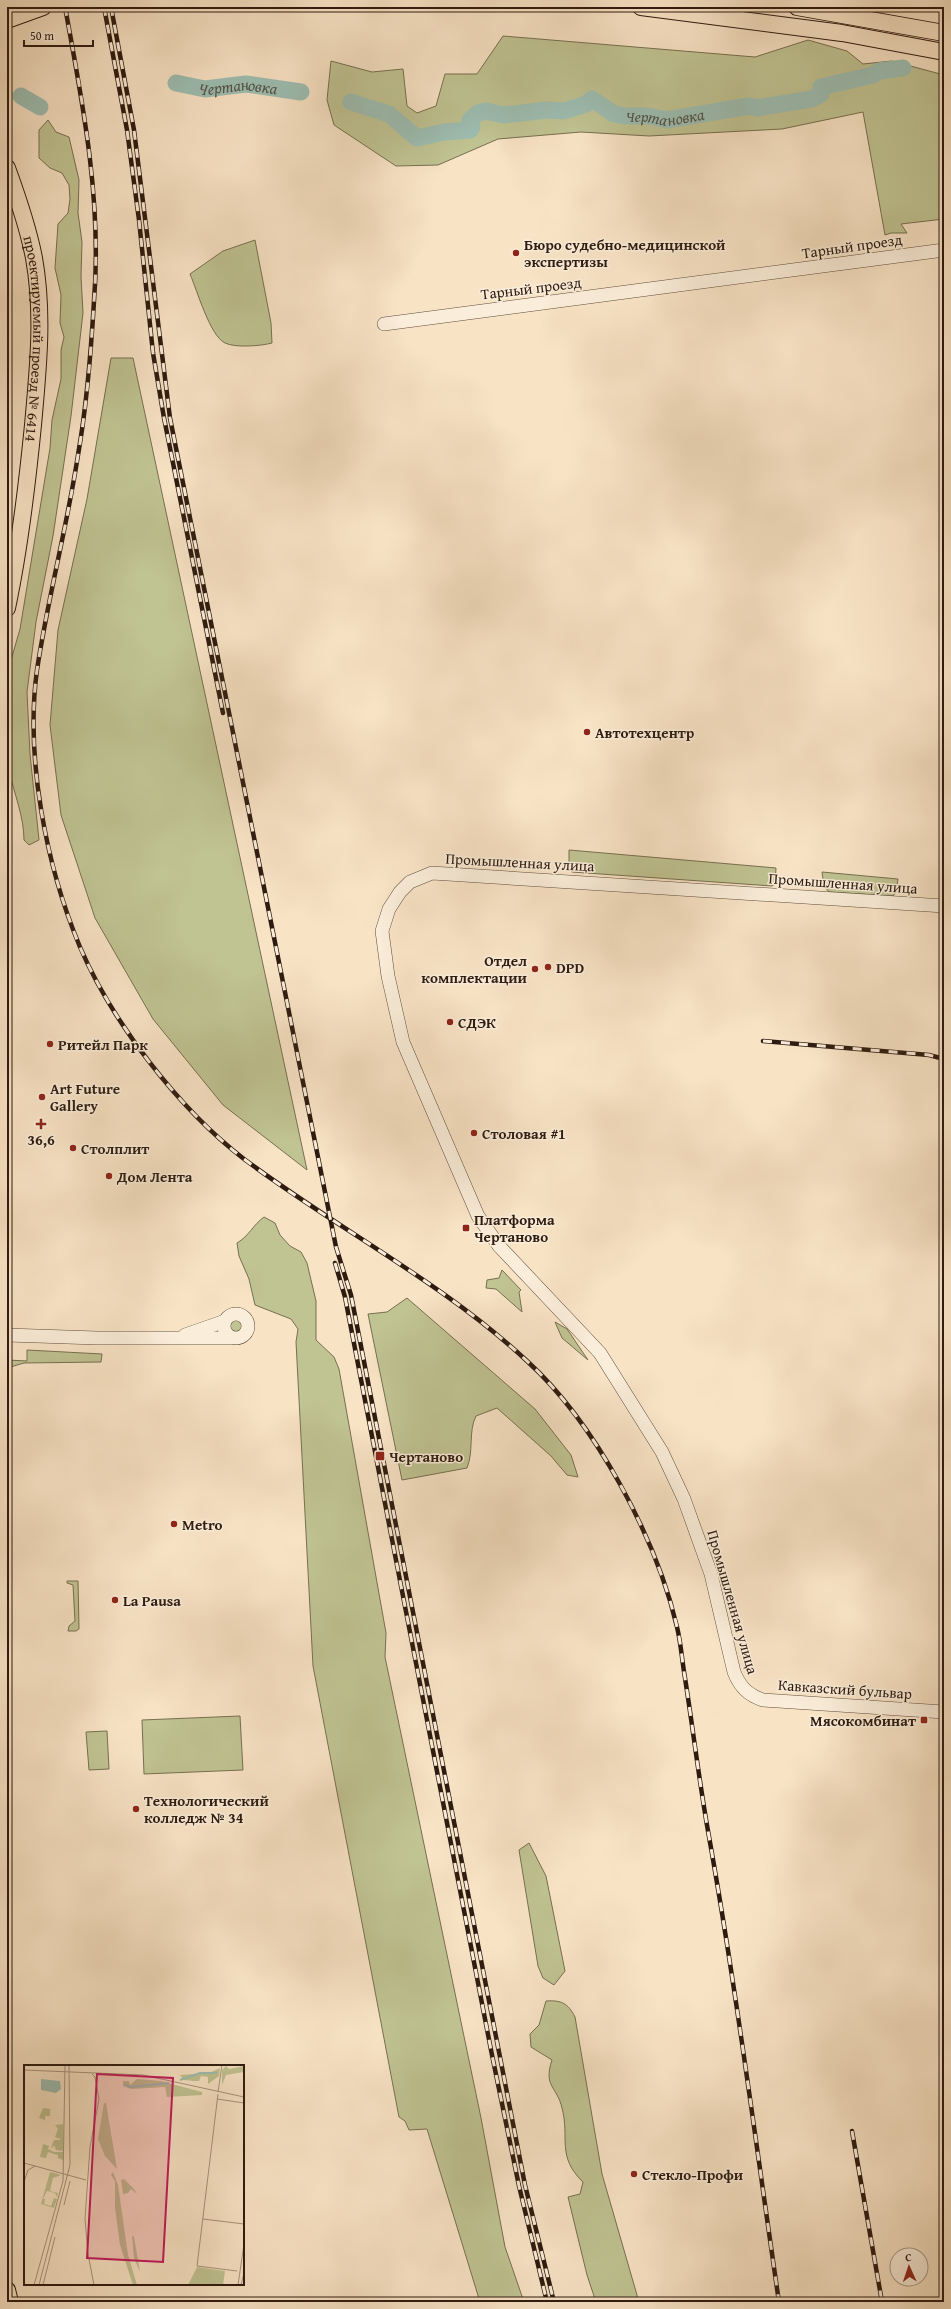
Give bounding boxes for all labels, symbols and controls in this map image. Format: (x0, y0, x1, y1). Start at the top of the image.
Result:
scale bar (24, 22, 93, 48)
text: 50 m (30, 27, 54, 44)
water label: Чертановка (196, 72, 280, 101)
water label: Чертановка (626, 102, 707, 132)
street label: Тарный проезд (801, 229, 903, 263)
street label: проектируемый проезд № 6414 (19, 233, 50, 443)
place label: Бюро судебно-медицинской экспертизы (524, 234, 726, 272)
marker: Бюро судебно-медицинской экспертизы (511, 248, 521, 258)
street label: Тарный проезд (480, 271, 582, 305)
place label: Автотехцентр (595, 722, 695, 743)
marker: Автотехцентр (582, 727, 592, 737)
street label: Промышленная улица (445, 848, 596, 876)
street label: Промышленная улица (768, 867, 919, 899)
place label: Отдел комплектации (421, 950, 528, 988)
place label: DPD (556, 957, 584, 978)
marker: DPD (543, 962, 553, 972)
marker: Отдел комплектации (530, 964, 540, 974)
place label: СДЭК (458, 1012, 496, 1033)
marker: СДЭК (445, 1017, 455, 1027)
place label: Ритейл Парк (58, 1034, 148, 1055)
marker: Ритейл Парк (45, 1039, 55, 1049)
place label: Art Future Gallery (50, 1078, 120, 1116)
marker: Art Future Gallery (37, 1092, 47, 1102)
marker: 36,6 (36, 1119, 46, 1129)
place label: Столовая #1 (482, 1123, 566, 1144)
marker: Столовая #1 (469, 1128, 479, 1138)
place label: 36,6 (27, 1129, 55, 1150)
place label: Столплит (81, 1138, 150, 1159)
marker: Столплит (68, 1143, 78, 1153)
place label: Дом Лента (116, 1166, 193, 1187)
marker: Дом Лента (104, 1171, 114, 1181)
place label: Платформа Чертаново (474, 1209, 555, 1247)
marker: Платформа Чертаново (461, 1223, 471, 1233)
place label: Чертаново (389, 1446, 463, 1467)
marker: Чертаново (374, 1450, 386, 1462)
place label: Metro (182, 1514, 223, 1535)
marker: Metro (169, 1519, 179, 1529)
street label: Промышленная улица (702, 1527, 764, 1677)
place label: La Pausa (123, 1590, 181, 1611)
marker: La Pausa (110, 1595, 120, 1605)
street label: Кавказский бульвар (777, 1674, 913, 1704)
place label: Мясокомбинат (810, 1710, 917, 1731)
marker: Мясокомбинат (919, 1715, 929, 1725)
place label: Технологический колледж № 34 (144, 1790, 269, 1828)
marker: Технологический колледж № 34 (131, 1804, 141, 1814)
inset map (24, 2065, 244, 2285)
place label: Стекло-Профи (642, 2164, 744, 2185)
marker: Стекло-Профи (629, 2169, 639, 2179)
north arrow (889, 2247, 929, 2287)
text: С (905, 2249, 912, 2265)

